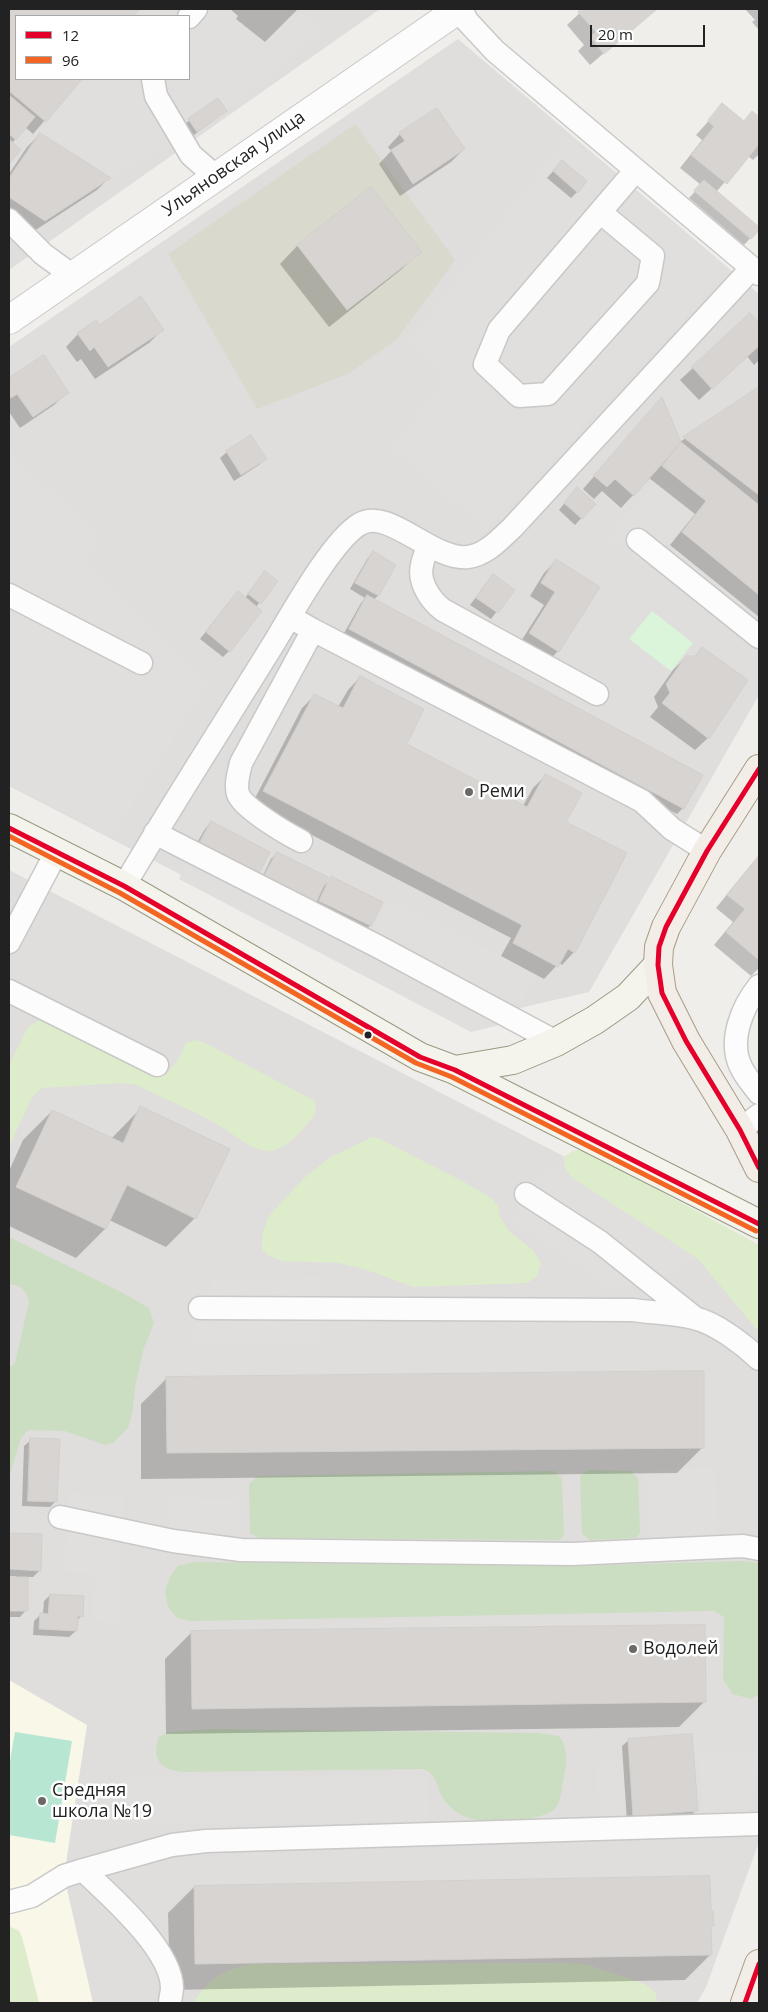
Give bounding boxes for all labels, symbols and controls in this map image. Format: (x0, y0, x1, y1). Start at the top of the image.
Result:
legend (15, 15, 190, 80)
scale bar (593, 15, 708, 47)
text: 20 m (598, 24, 633, 44)
text: 12 (62, 25, 79, 45)
text: 96 (62, 50, 79, 70)
street label: Ульяновская улица (159, 107, 309, 221)
place label: Реми (479, 781, 525, 803)
marker: Реми (463, 786, 475, 798)
unlabelled marker (363, 1030, 373, 1040)
place label: Водолей (643, 1638, 718, 1660)
marker: Водолей (627, 1643, 639, 1655)
place label: Средняя школа №19 (52, 1780, 152, 1822)
marker: Средняя школа №19 (36, 1795, 48, 1807)

